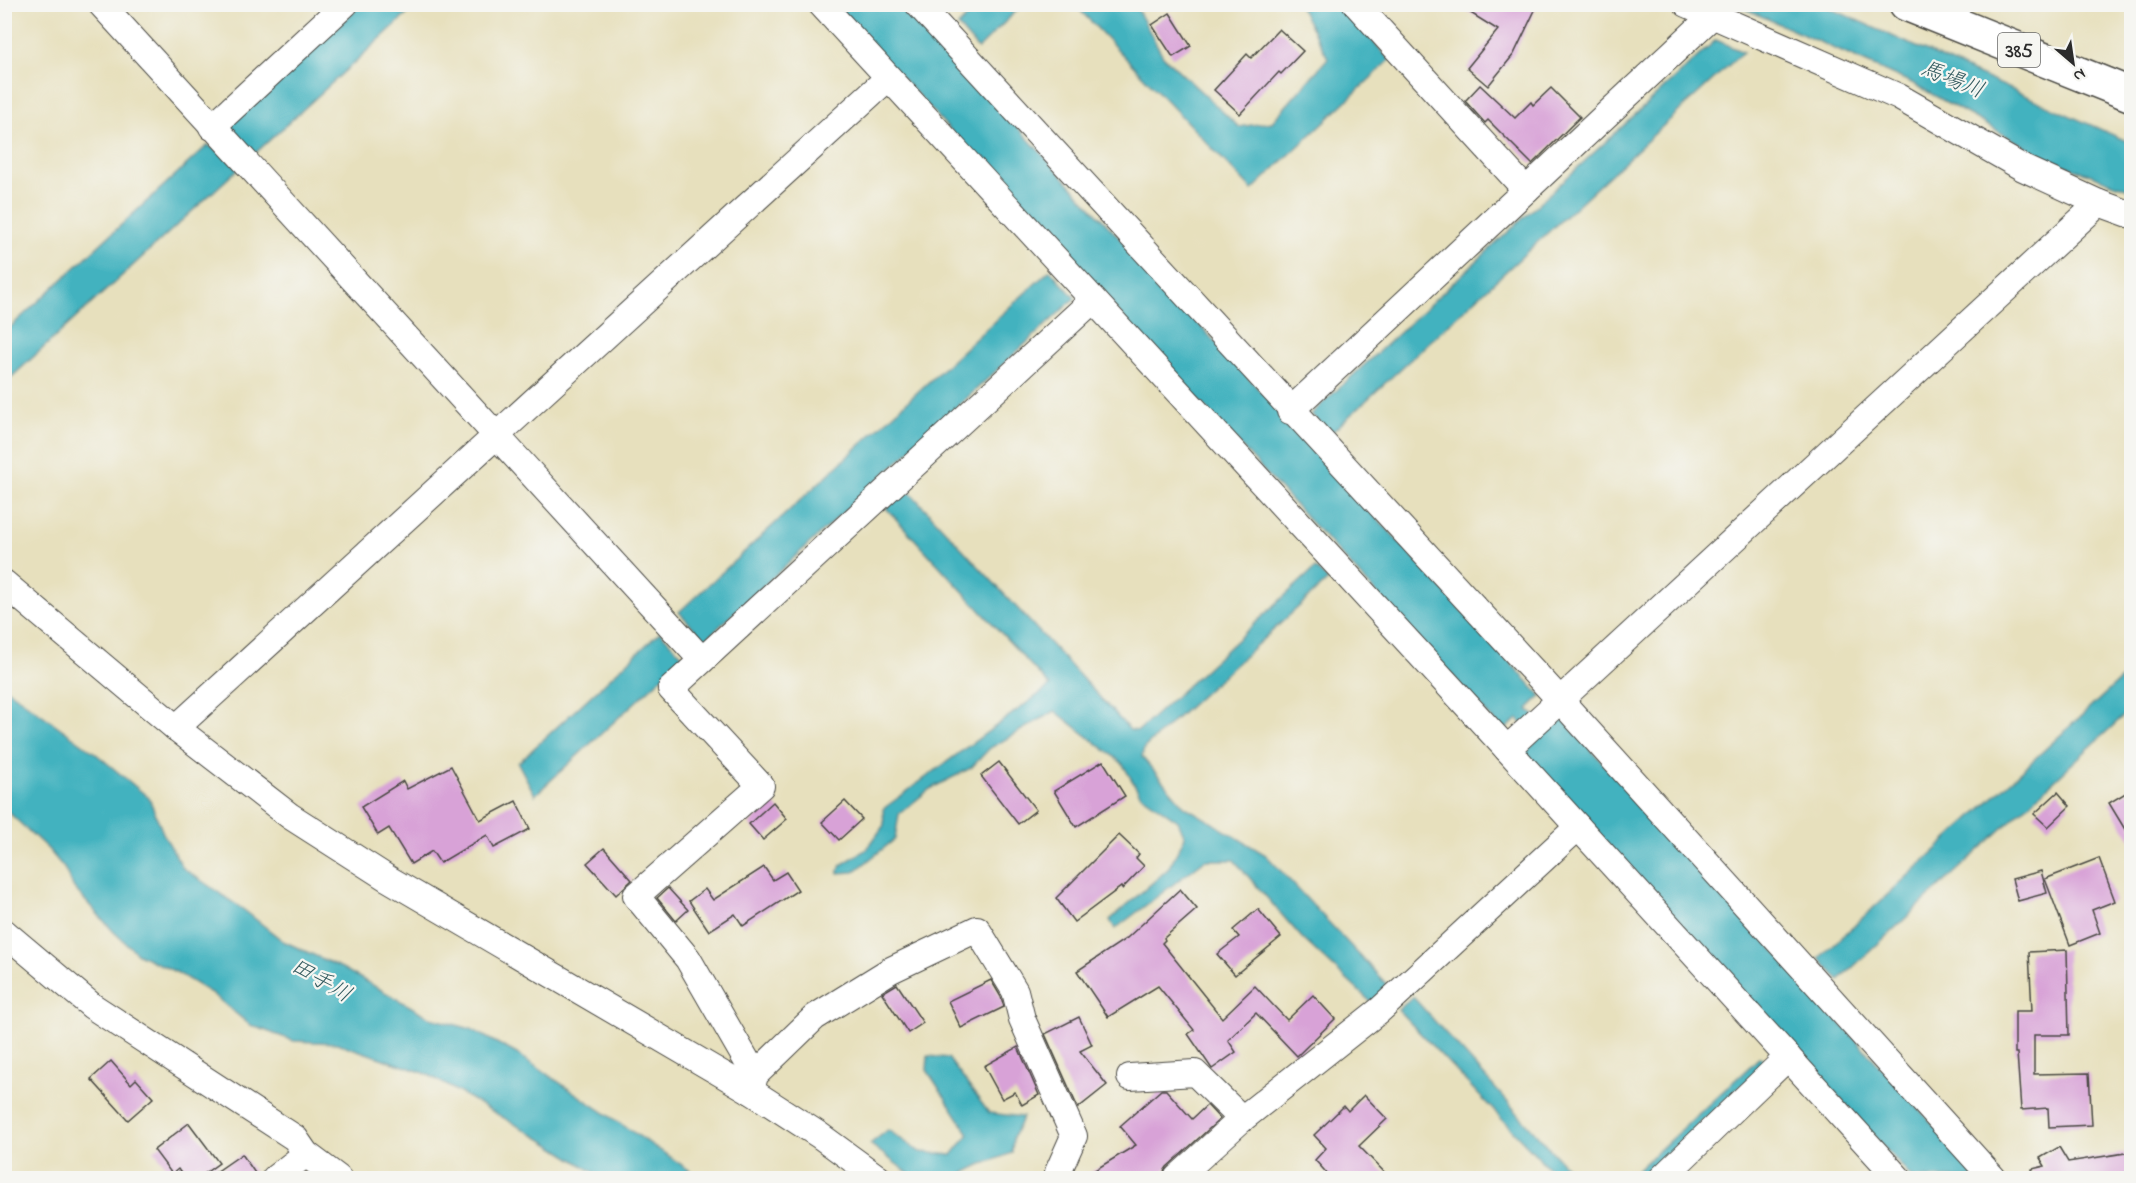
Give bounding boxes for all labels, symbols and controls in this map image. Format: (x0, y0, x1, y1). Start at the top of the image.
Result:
road number: 385 (1998, 33, 2040, 67)
north arrow (2043, 33, 2103, 93)
water label: 馬場川 (1915, 54, 1988, 108)
text: N (2069, 61, 2090, 88)
water label: 田手川 (284, 951, 357, 1012)

